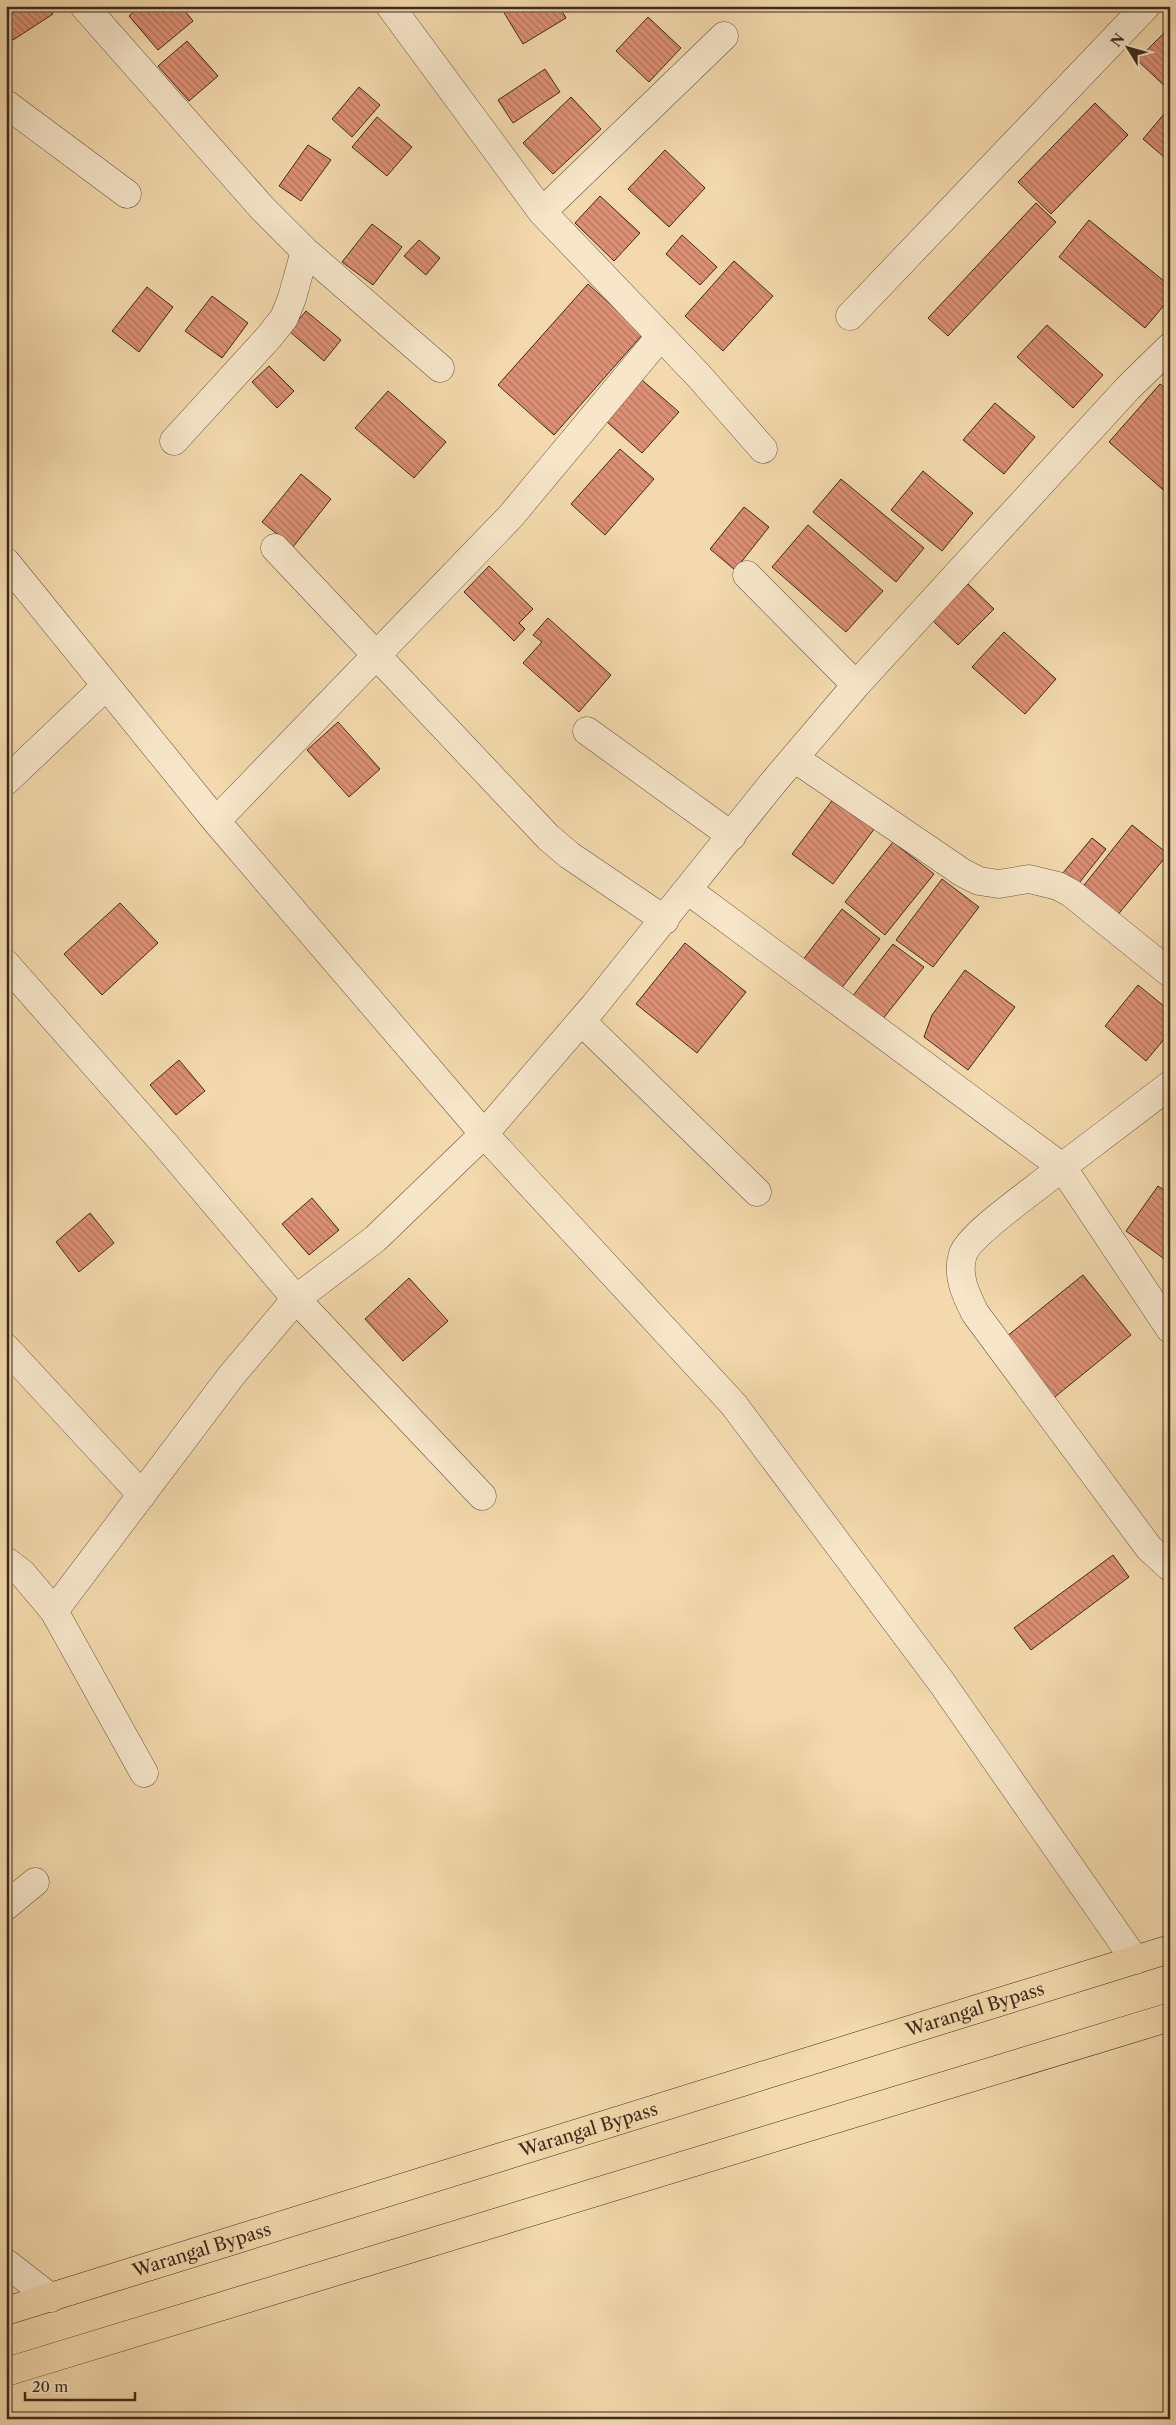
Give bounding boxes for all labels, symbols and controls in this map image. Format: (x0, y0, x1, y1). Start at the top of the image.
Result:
north arrow (1104, 22, 1154, 72)
text: N (1107, 30, 1128, 50)
street label: Warangal Bypass (902, 1978, 1047, 2042)
street label: Warangal Bypass (516, 2098, 660, 2162)
street label: Warangal Bypass (129, 2218, 274, 2282)
scale bar (25, 2370, 135, 2402)
text: 20 m (32, 2377, 68, 2396)

